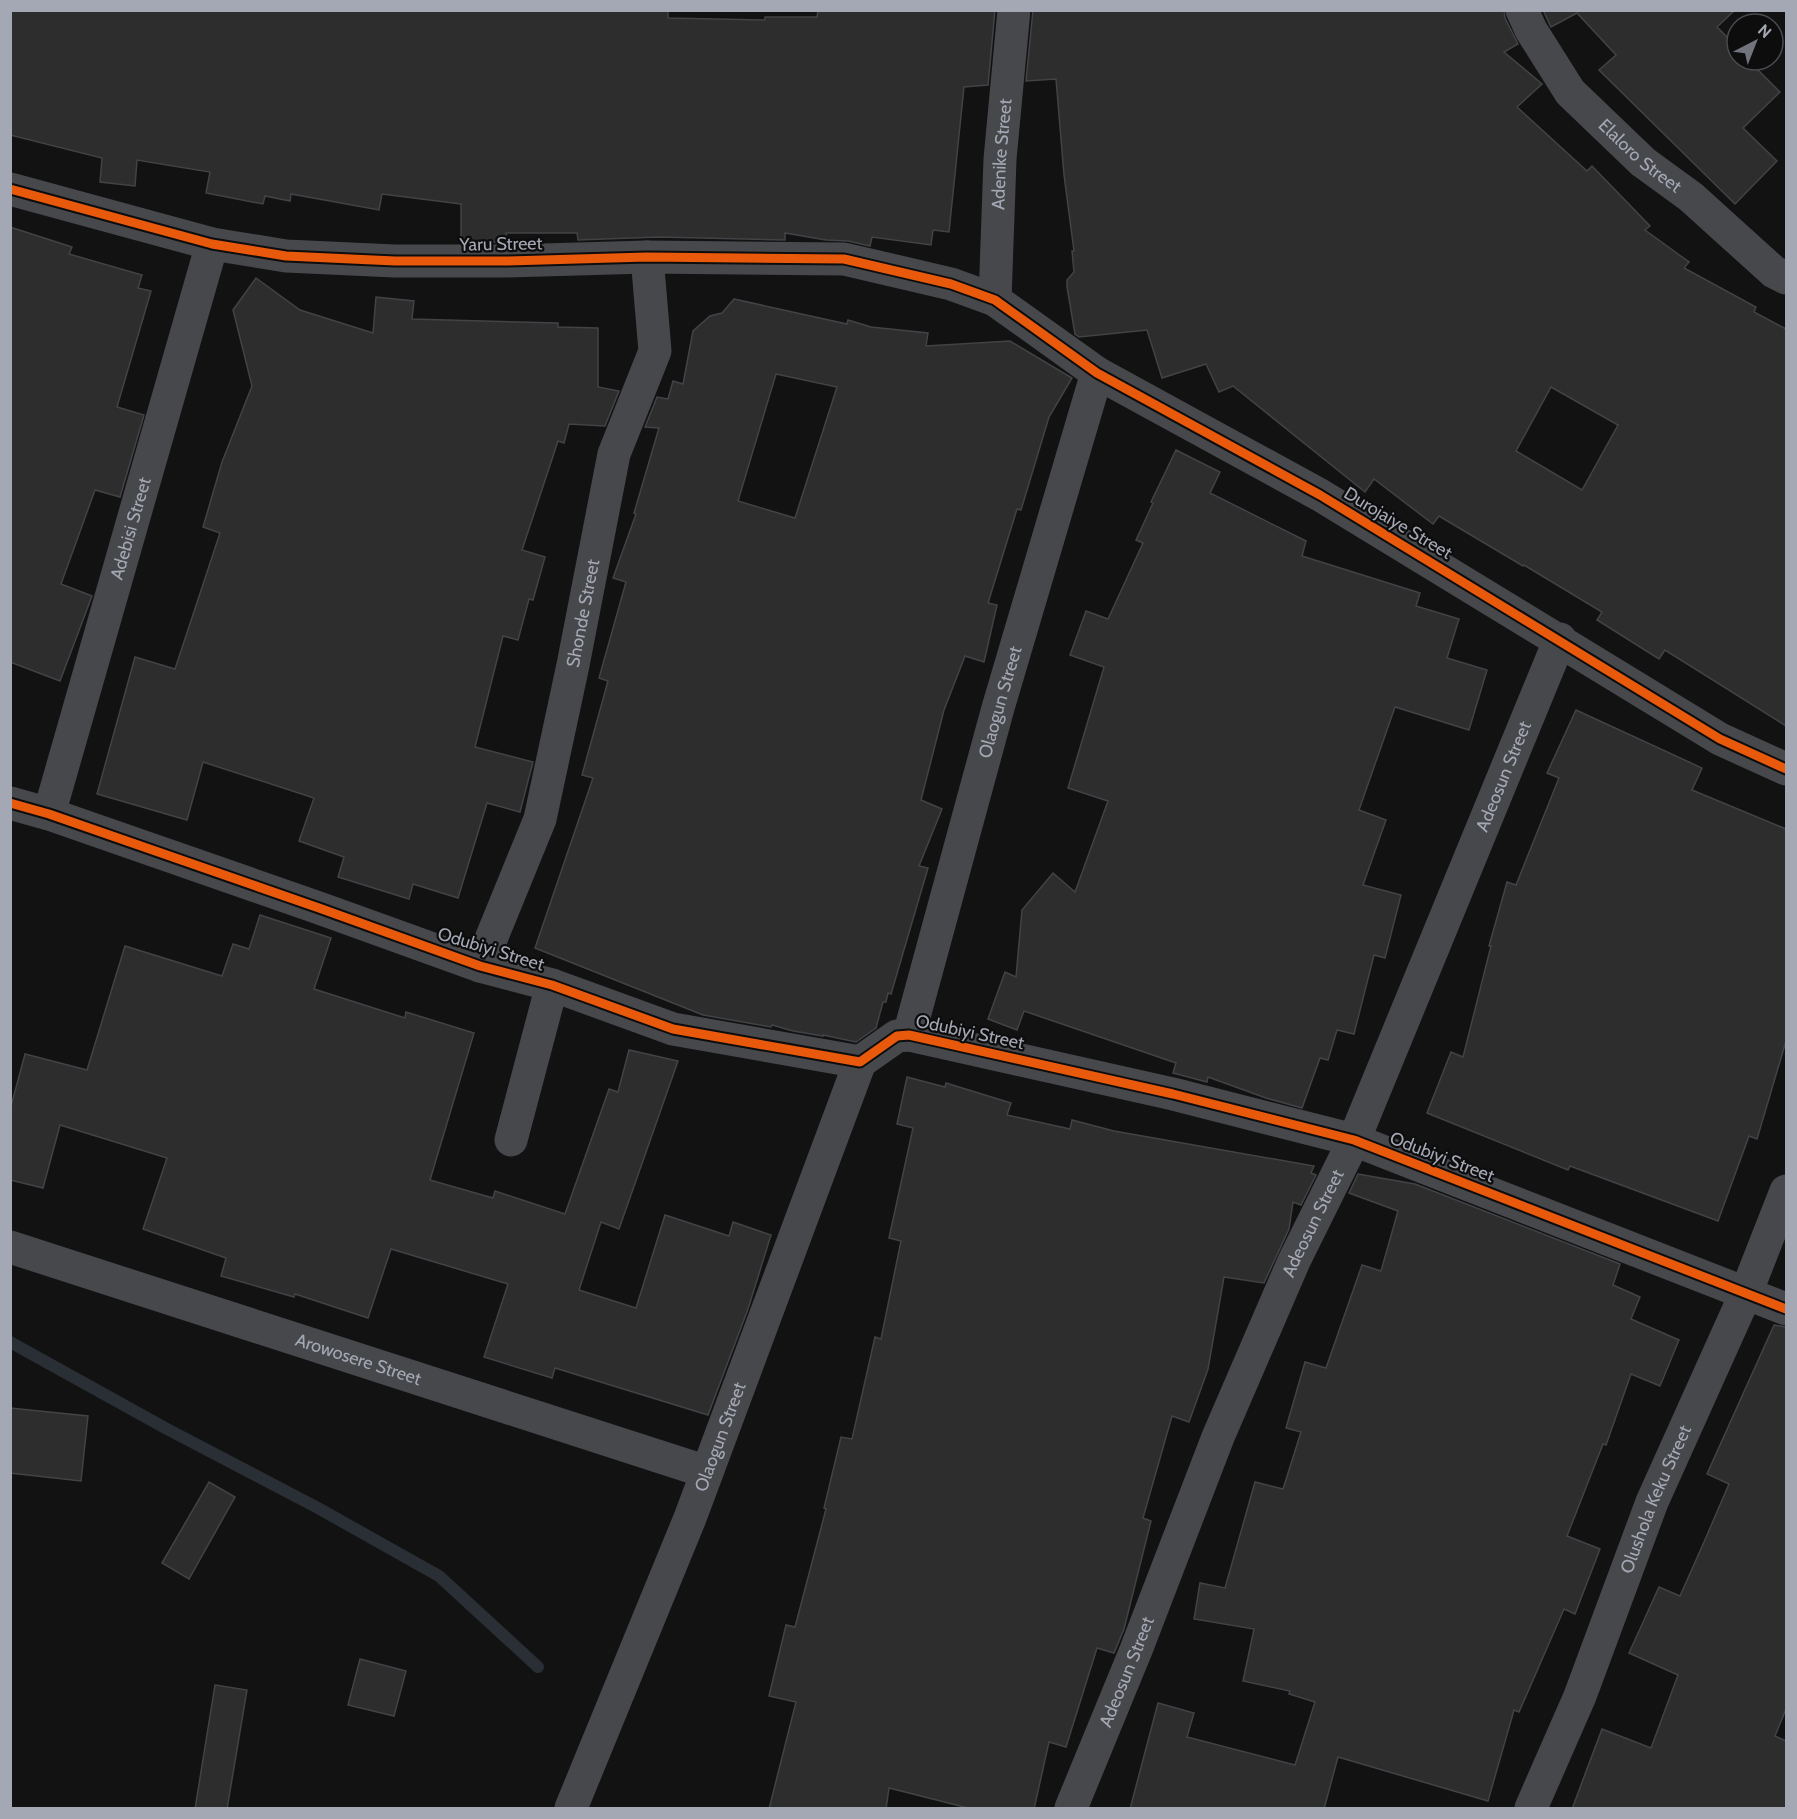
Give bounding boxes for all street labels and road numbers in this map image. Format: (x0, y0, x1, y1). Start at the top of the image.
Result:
street label: Adenike Street (987, 98, 1017, 210)
street label: Elaloro Street (1594, 114, 1686, 197)
street label: Yaru Street (458, 232, 543, 256)
street label: Adebisi Street (106, 475, 156, 582)
street label: Durojaiye Street (1340, 482, 1456, 564)
street label: Shonde Street (562, 557, 604, 669)
street label: Olaogun Street (974, 644, 1027, 761)
street label: Adeosun Street (1471, 718, 1536, 835)
street label: Odubiyi Street (435, 922, 547, 976)
street label: Odubiyi Street (914, 1010, 1026, 1054)
street label: Odubiyi Street (1387, 1127, 1497, 1187)
street label: Adeosun Street (1277, 1166, 1349, 1280)
street label: Arowosere Street (293, 1329, 424, 1390)
street label: Olaogun Street (690, 1379, 751, 1495)
street label: Olushola Keku Street (1615, 1422, 1696, 1576)
street label: Adeosun Street (1094, 1614, 1159, 1730)

